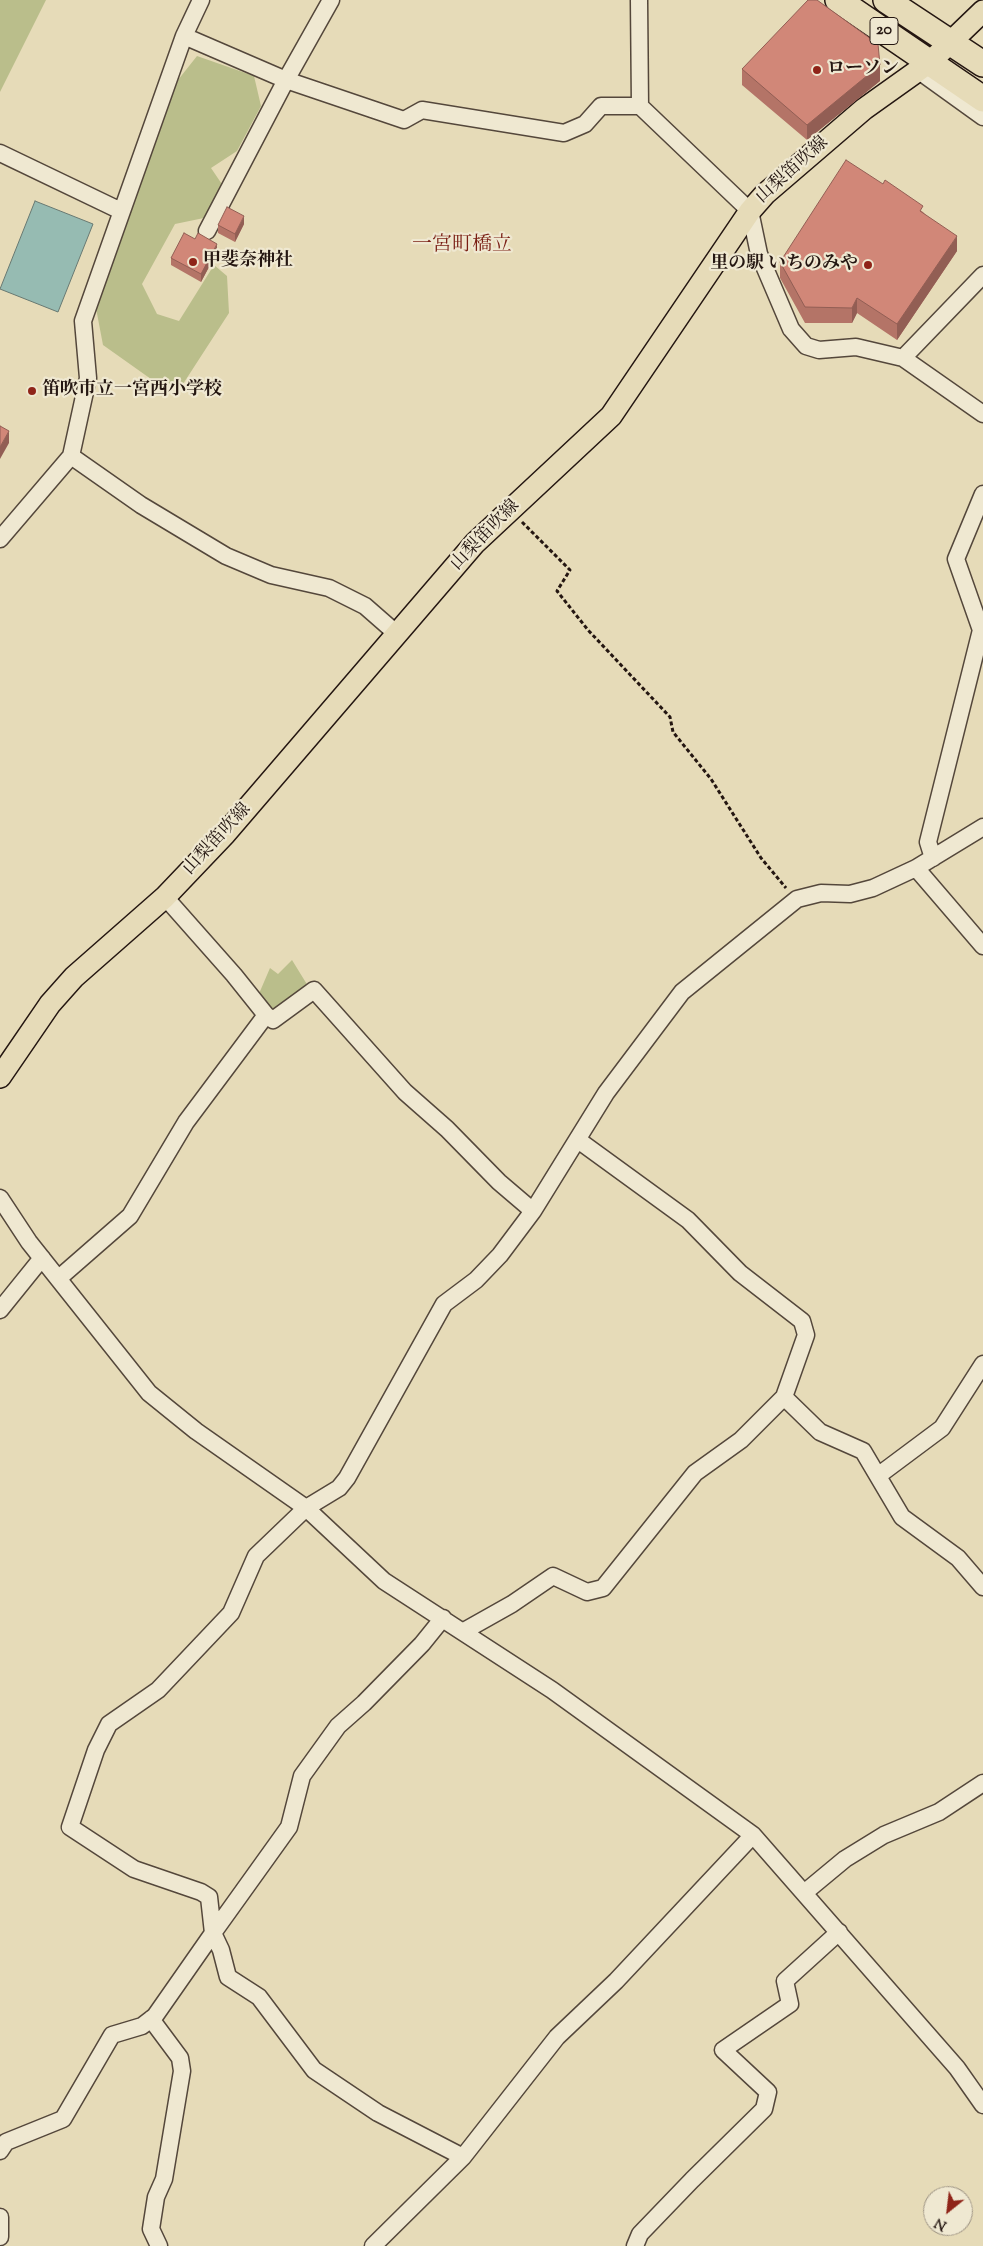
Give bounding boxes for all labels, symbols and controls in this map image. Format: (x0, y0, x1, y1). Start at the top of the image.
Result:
road number: 20 (870, 18, 898, 44)
place label: ローソン (827, 59, 899, 81)
marker: ローソン (811, 64, 823, 76)
street label: 山梨笛吹線 (752, 133, 834, 209)
district label: 一宮町橋立 (412, 235, 512, 259)
place label: 甲斐奈神社 (203, 251, 293, 273)
place label: 里の駅 いちのみや (710, 254, 858, 276)
marker: 甲斐奈神社 (187, 256, 199, 268)
marker: 里の駅 いちのみや (862, 259, 874, 271)
place label: 笛吹市立一宮西小学校 (42, 380, 222, 402)
marker: 笛吹市立一宮西小学校 (26, 385, 38, 397)
street label: 山梨笛吹線 (447, 496, 525, 576)
street label: 山梨笛吹線 (179, 800, 257, 880)
north arrow (923, 2186, 973, 2236)
text: N (931, 2212, 951, 2235)

